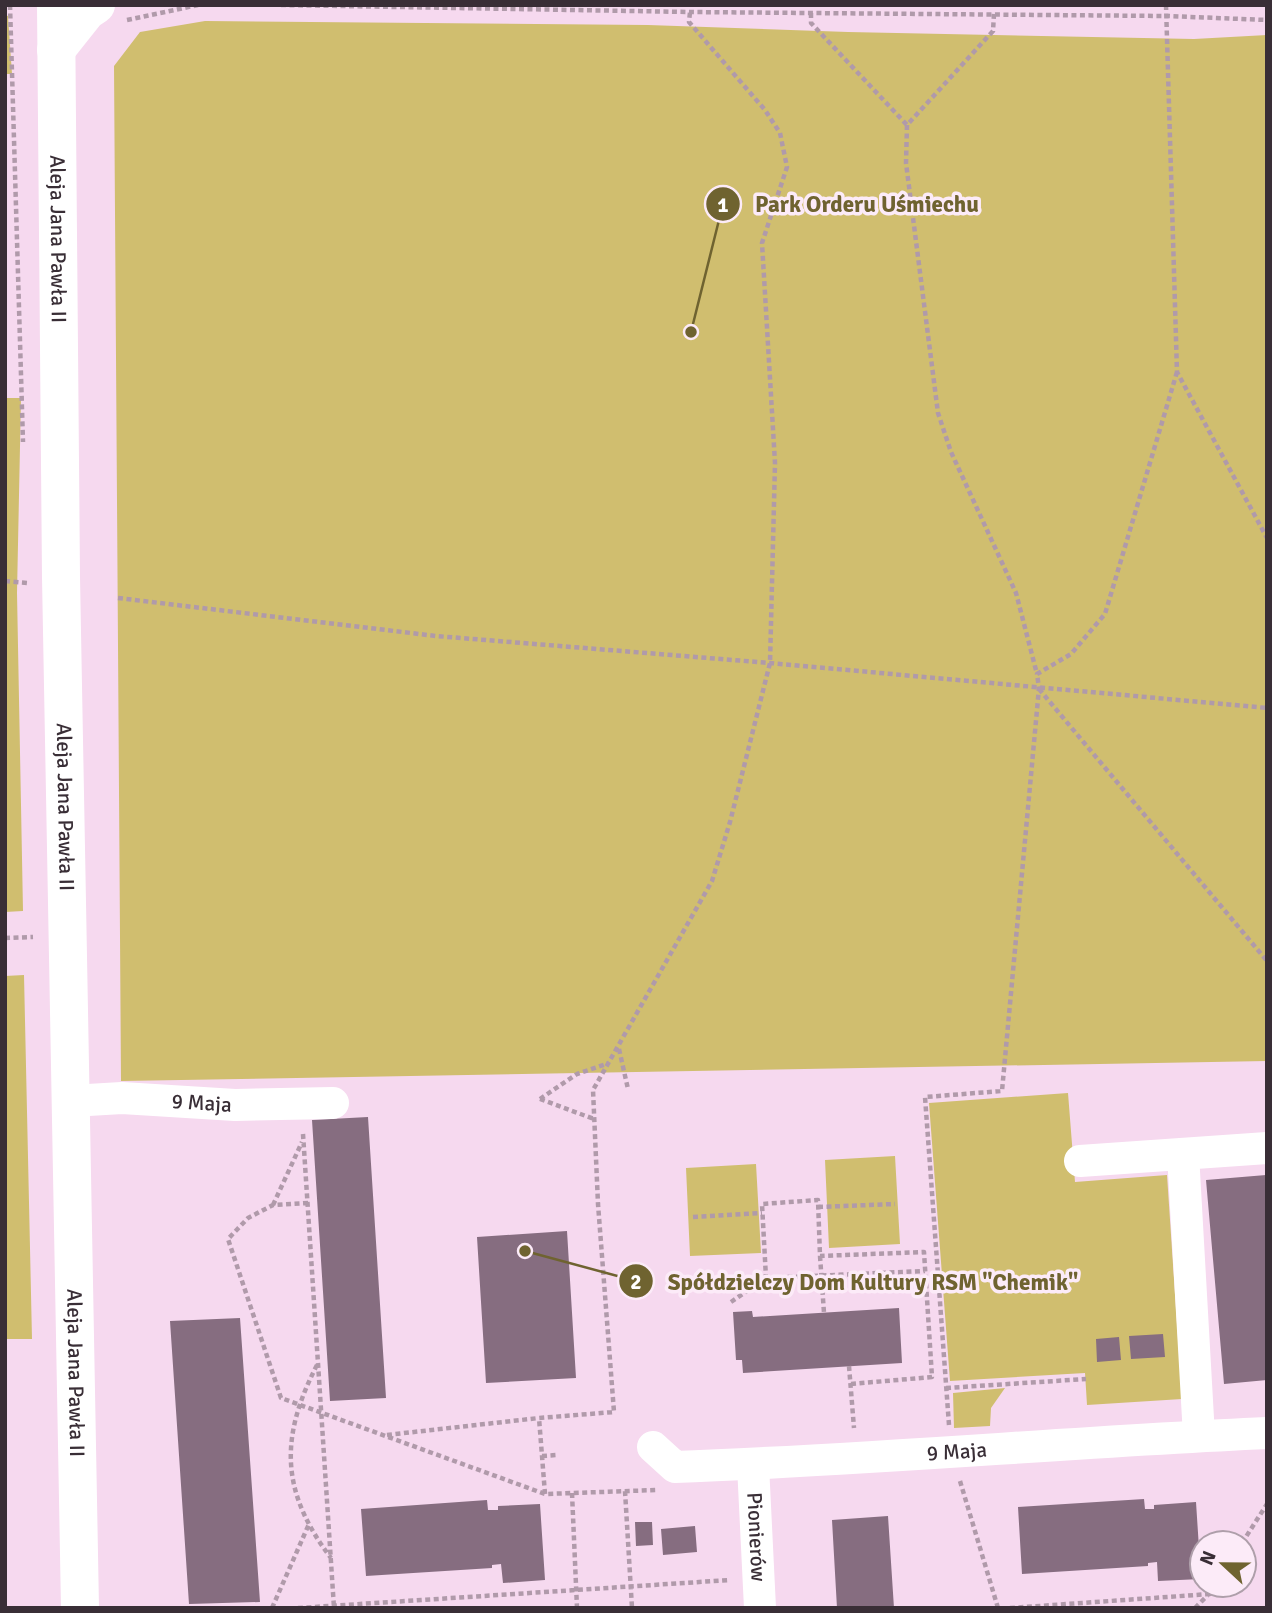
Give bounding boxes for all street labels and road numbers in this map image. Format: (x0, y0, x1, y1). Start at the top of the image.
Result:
street label: Aleja Jana Pawła II (44, 155, 72, 323)
street label: Aleja Jana Pawła II (51, 723, 80, 891)
street label: 9 Maja (171, 1088, 233, 1118)
street label: Aleja Jana Pawła II (61, 1289, 90, 1457)
street label: 9 Maja (926, 1437, 988, 1467)
street label: Pionierów (741, 1492, 772, 1582)

